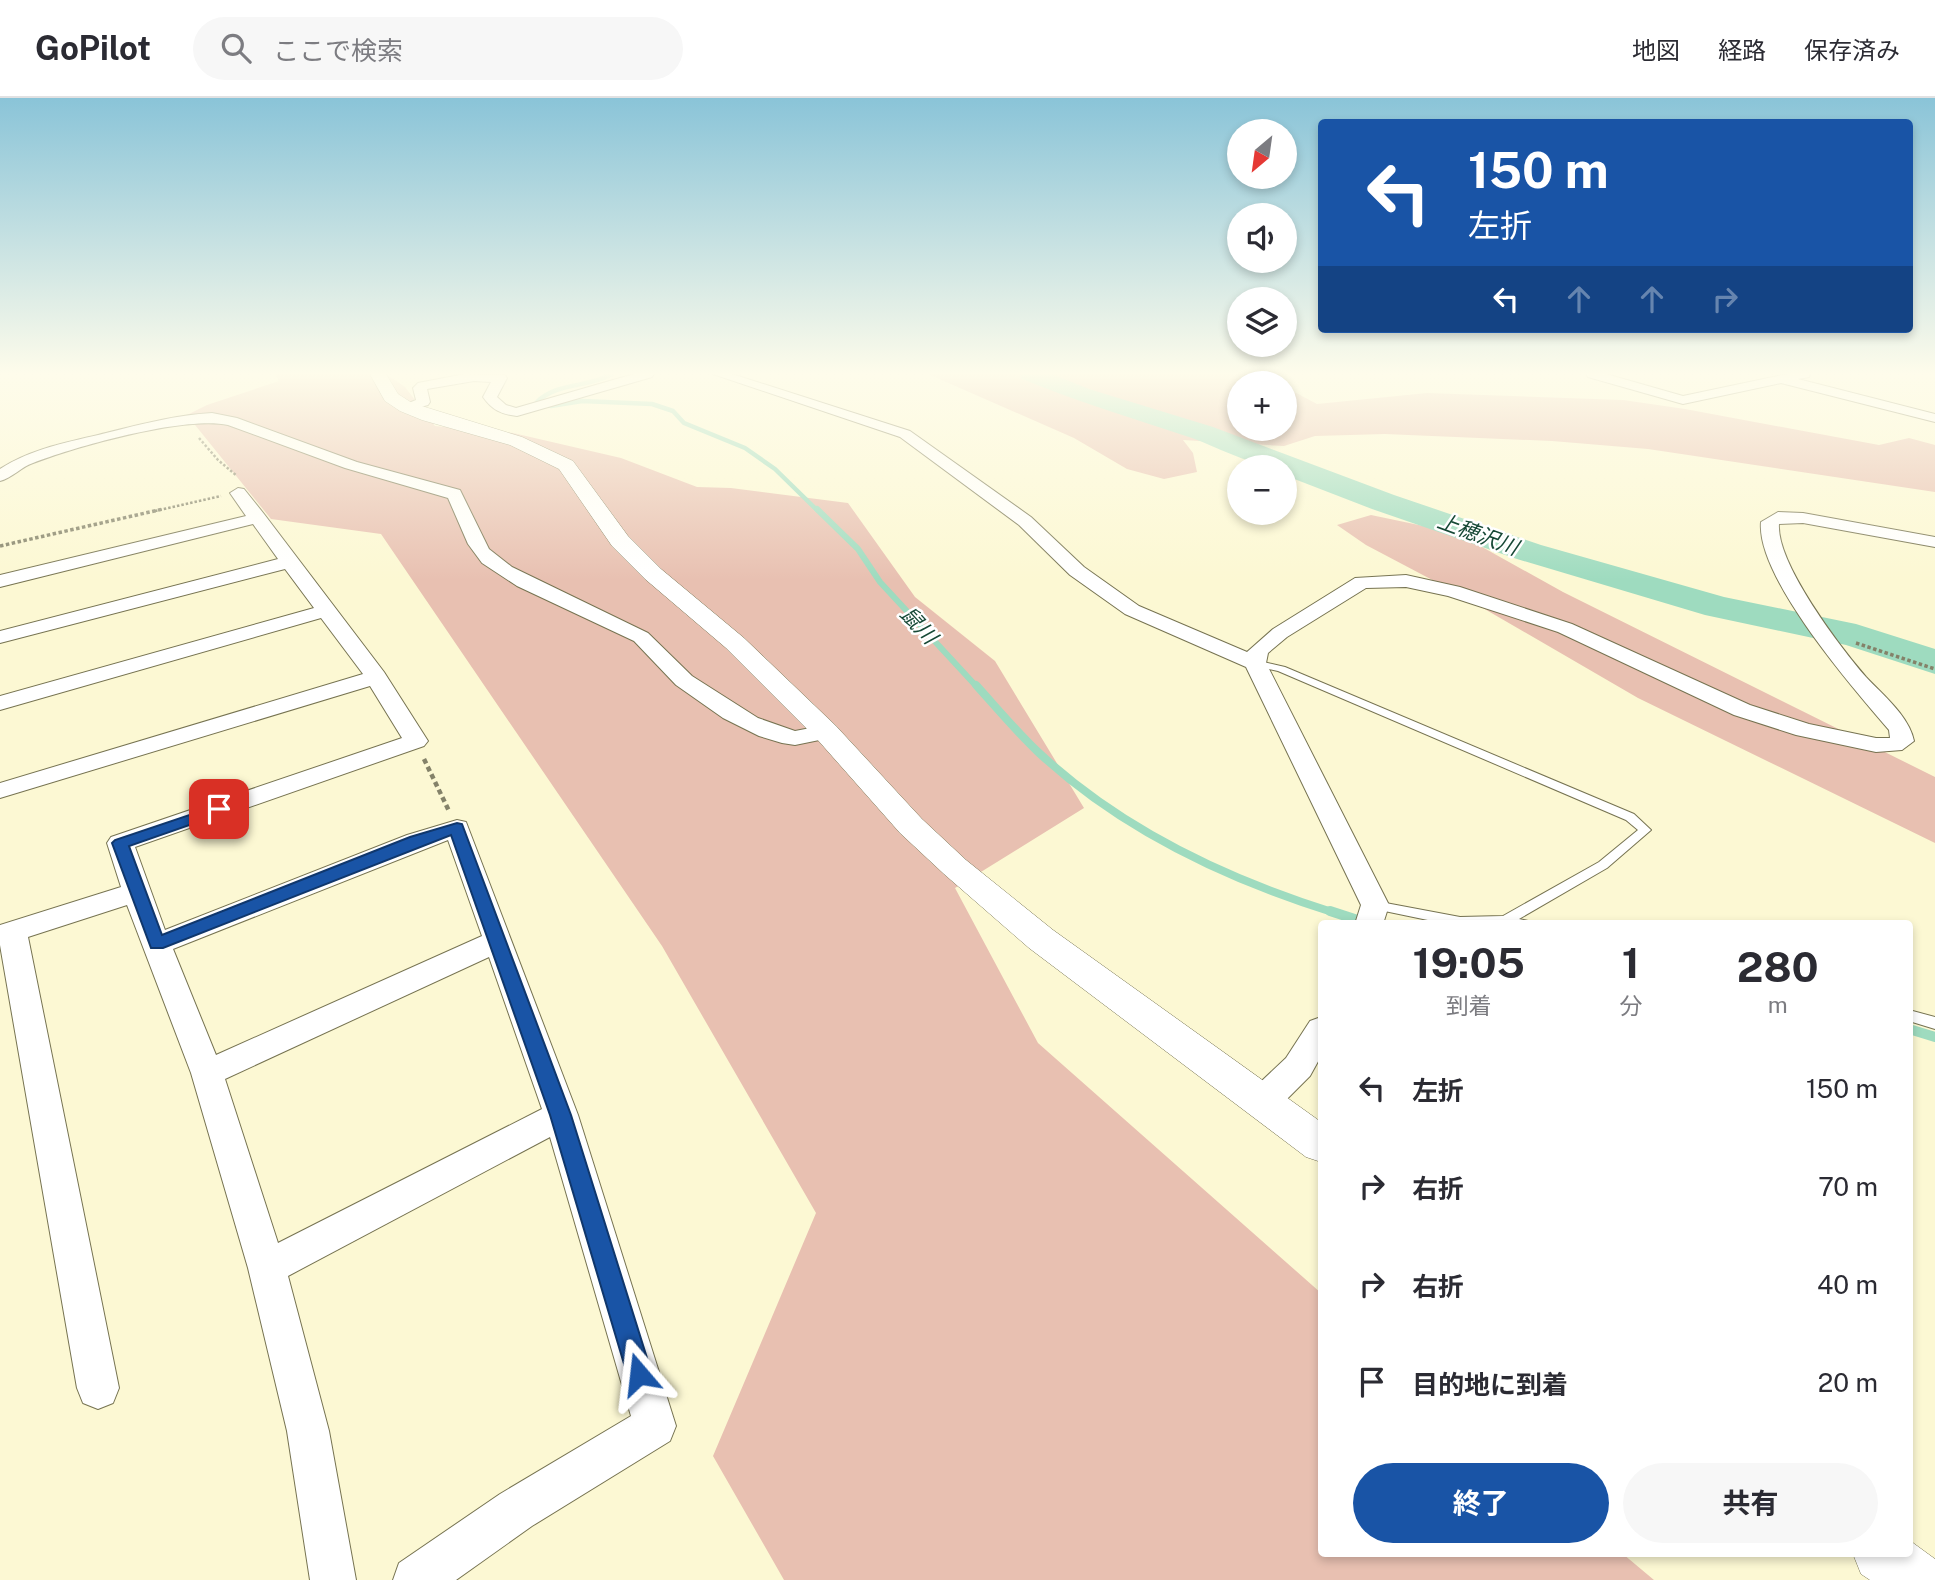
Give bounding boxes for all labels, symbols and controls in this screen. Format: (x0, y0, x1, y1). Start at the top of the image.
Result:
search box (193, 17, 683, 80)
text: GoPilot (35, 29, 151, 67)
icon: search (217, 29, 255, 67)
text: ここで検索 (273, 35, 403, 66)
text: 地図 (1632, 36, 1680, 64)
text: 経路 (1718, 36, 1766, 64)
text: 保存済み (1804, 36, 1900, 64)
north arrow (1227, 119, 1297, 189)
map controls (1227, 119, 1297, 525)
text: 150 m (1468, 141, 1609, 199)
icon: left (1353, 147, 1444, 238)
button: sound (1227, 203, 1297, 273)
text: 左折 (1468, 207, 1532, 244)
icon: left (1487, 280, 1525, 318)
icon: ahead (1560, 280, 1598, 318)
icon: ahead (1633, 280, 1671, 318)
icon: right (1706, 280, 1744, 318)
button: layers (1227, 287, 1297, 357)
button: + (1227, 371, 1297, 441)
button: − (1227, 455, 1297, 525)
water label: 上穂沢川 (1434, 508, 1524, 561)
water label: 鼠川 (896, 601, 944, 650)
pin (189, 779, 249, 839)
icon: arrive (200, 790, 238, 828)
text: 19:05 (1412, 938, 1525, 987)
text: 1 (1622, 938, 1640, 987)
text: 280 (1737, 942, 1819, 991)
text: m (1768, 991, 1788, 1018)
text: 到着 (1446, 992, 1492, 1019)
text: 分 (1619, 992, 1642, 1019)
icon: left (1353, 1069, 1391, 1107)
text: 150 m (1806, 1073, 1878, 1104)
text: 左折 (1412, 1075, 1464, 1106)
icon: right (1353, 1167, 1391, 1205)
text: 70 m (1818, 1171, 1878, 1202)
text: 右折 (1412, 1173, 1464, 1204)
icon: right (1353, 1265, 1391, 1303)
text: 40 m (1817, 1269, 1878, 1300)
text: 右折 (1412, 1271, 1464, 1302)
position arrow (602, 1337, 676, 1411)
icon: arrive (1353, 1363, 1391, 1401)
text: 20 m (1818, 1367, 1878, 1398)
text: 目的地に到着 (1412, 1369, 1568, 1400)
button: 終了 (1353, 1463, 1609, 1543)
button: 共有 (1623, 1463, 1878, 1543)

